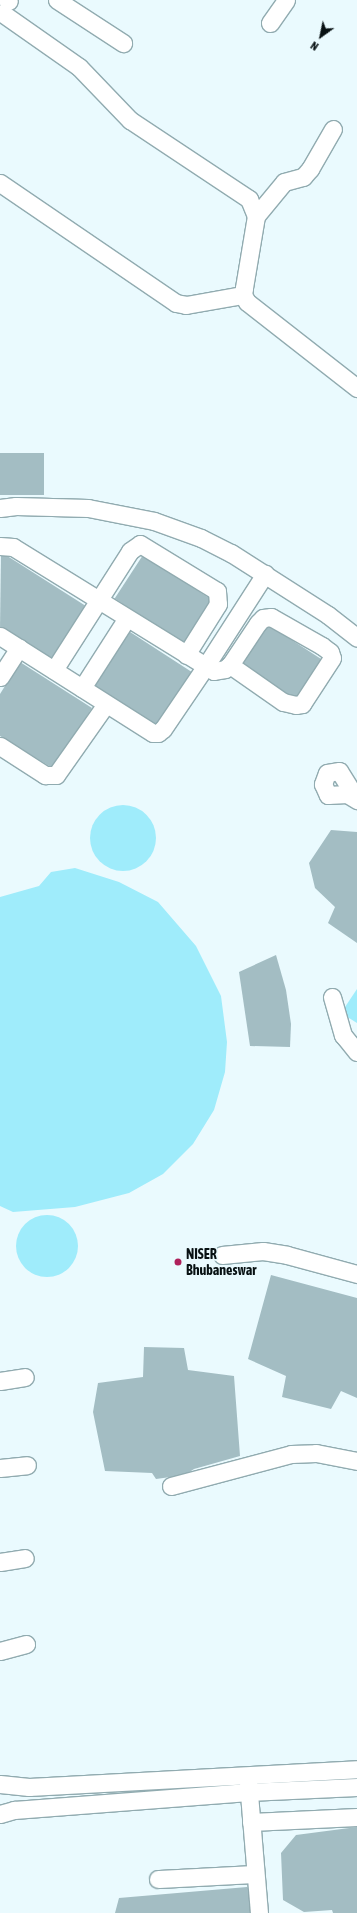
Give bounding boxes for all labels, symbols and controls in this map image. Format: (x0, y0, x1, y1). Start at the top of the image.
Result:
north arrow (301, 16, 341, 56)
text: N (308, 39, 320, 53)
place label: NISER Bhubaneswar (186, 1246, 256, 1278)
marker: NISER Bhubaneswar (173, 1257, 183, 1267)

